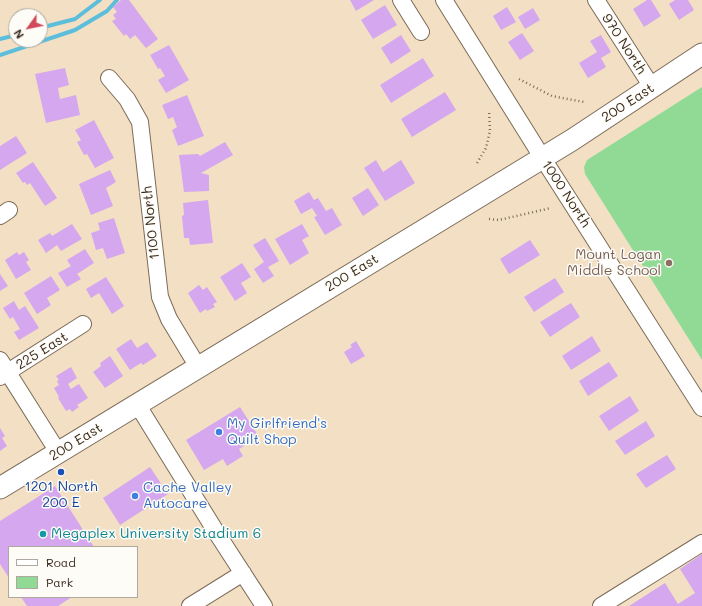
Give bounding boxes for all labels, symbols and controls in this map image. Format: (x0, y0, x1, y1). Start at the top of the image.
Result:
north arrow (8, 8, 48, 48)
street label: 970 North (598, 11, 650, 77)
text: N (10, 27, 27, 42)
street label: 200 East (599, 80, 657, 126)
street label: 1000 North (538, 157, 594, 231)
street label: 1100 North (139, 185, 163, 261)
place label: Mount Logan Middle School (567, 247, 661, 280)
street label: 200 East (322, 251, 382, 295)
marker: Mount Logan Middle School (664, 258, 674, 268)
street label: 225 East (13, 329, 71, 373)
place label: My Girlfriend's Quilt Shop (227, 416, 327, 448)
street label: 200 East (46, 420, 106, 464)
marker: My Girlfriend's Quilt Shop (214, 427, 224, 437)
marker: 1201 North 200 E (56, 467, 66, 477)
place label: 1201 North 200 E (24, 479, 98, 512)
place label: Cache Valley Autocare (143, 480, 232, 512)
marker: Cache Valley Autocare (130, 491, 140, 501)
place label: Megaplex University Stadium 6 (51, 526, 261, 542)
marker: Megaplex University Stadium 6 (38, 529, 48, 539)
legend (8, 546, 138, 598)
text: Road (46, 554, 76, 570)
text: Park (46, 574, 73, 590)

